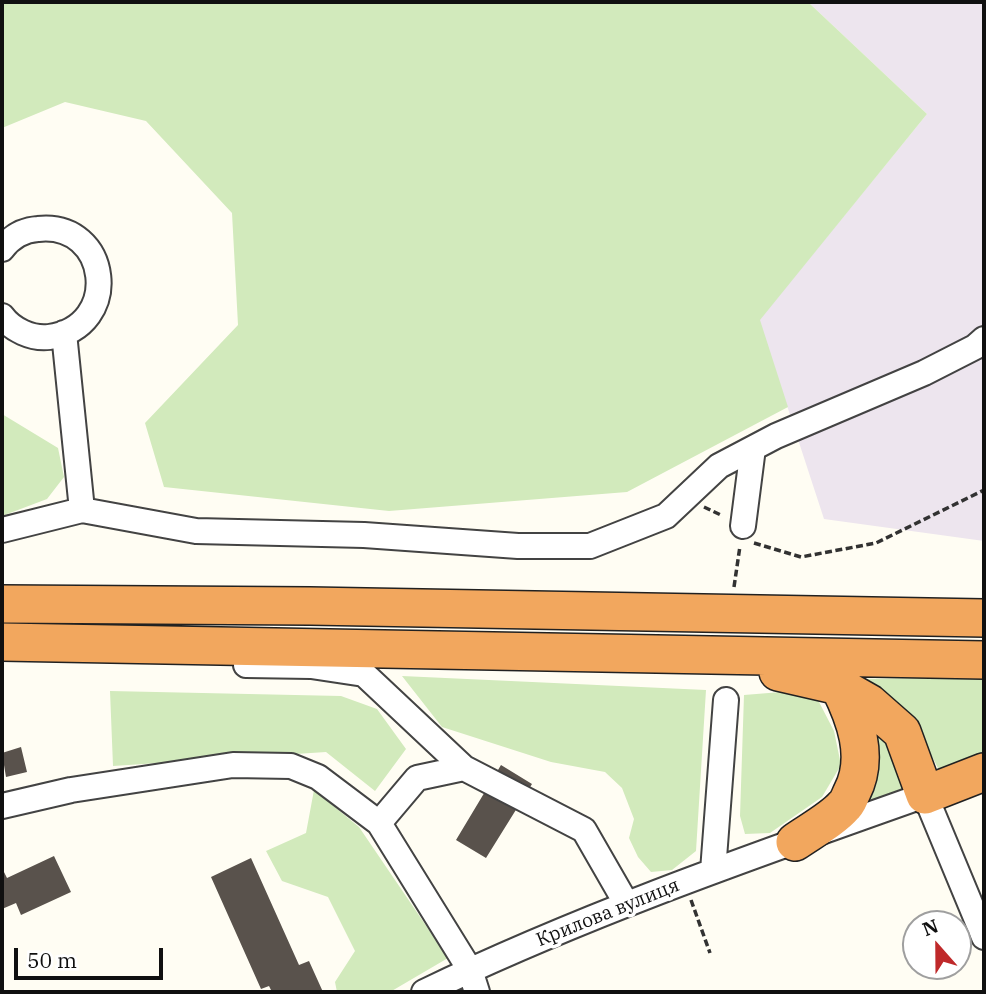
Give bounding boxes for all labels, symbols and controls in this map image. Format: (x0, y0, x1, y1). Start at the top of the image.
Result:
street label: Крилова вулиця (533, 874, 683, 952)
north arrow (902, 910, 972, 980)
text: N (919, 913, 942, 941)
scale bar (18, 934, 166, 978)
text: 50 m (27, 946, 77, 974)

